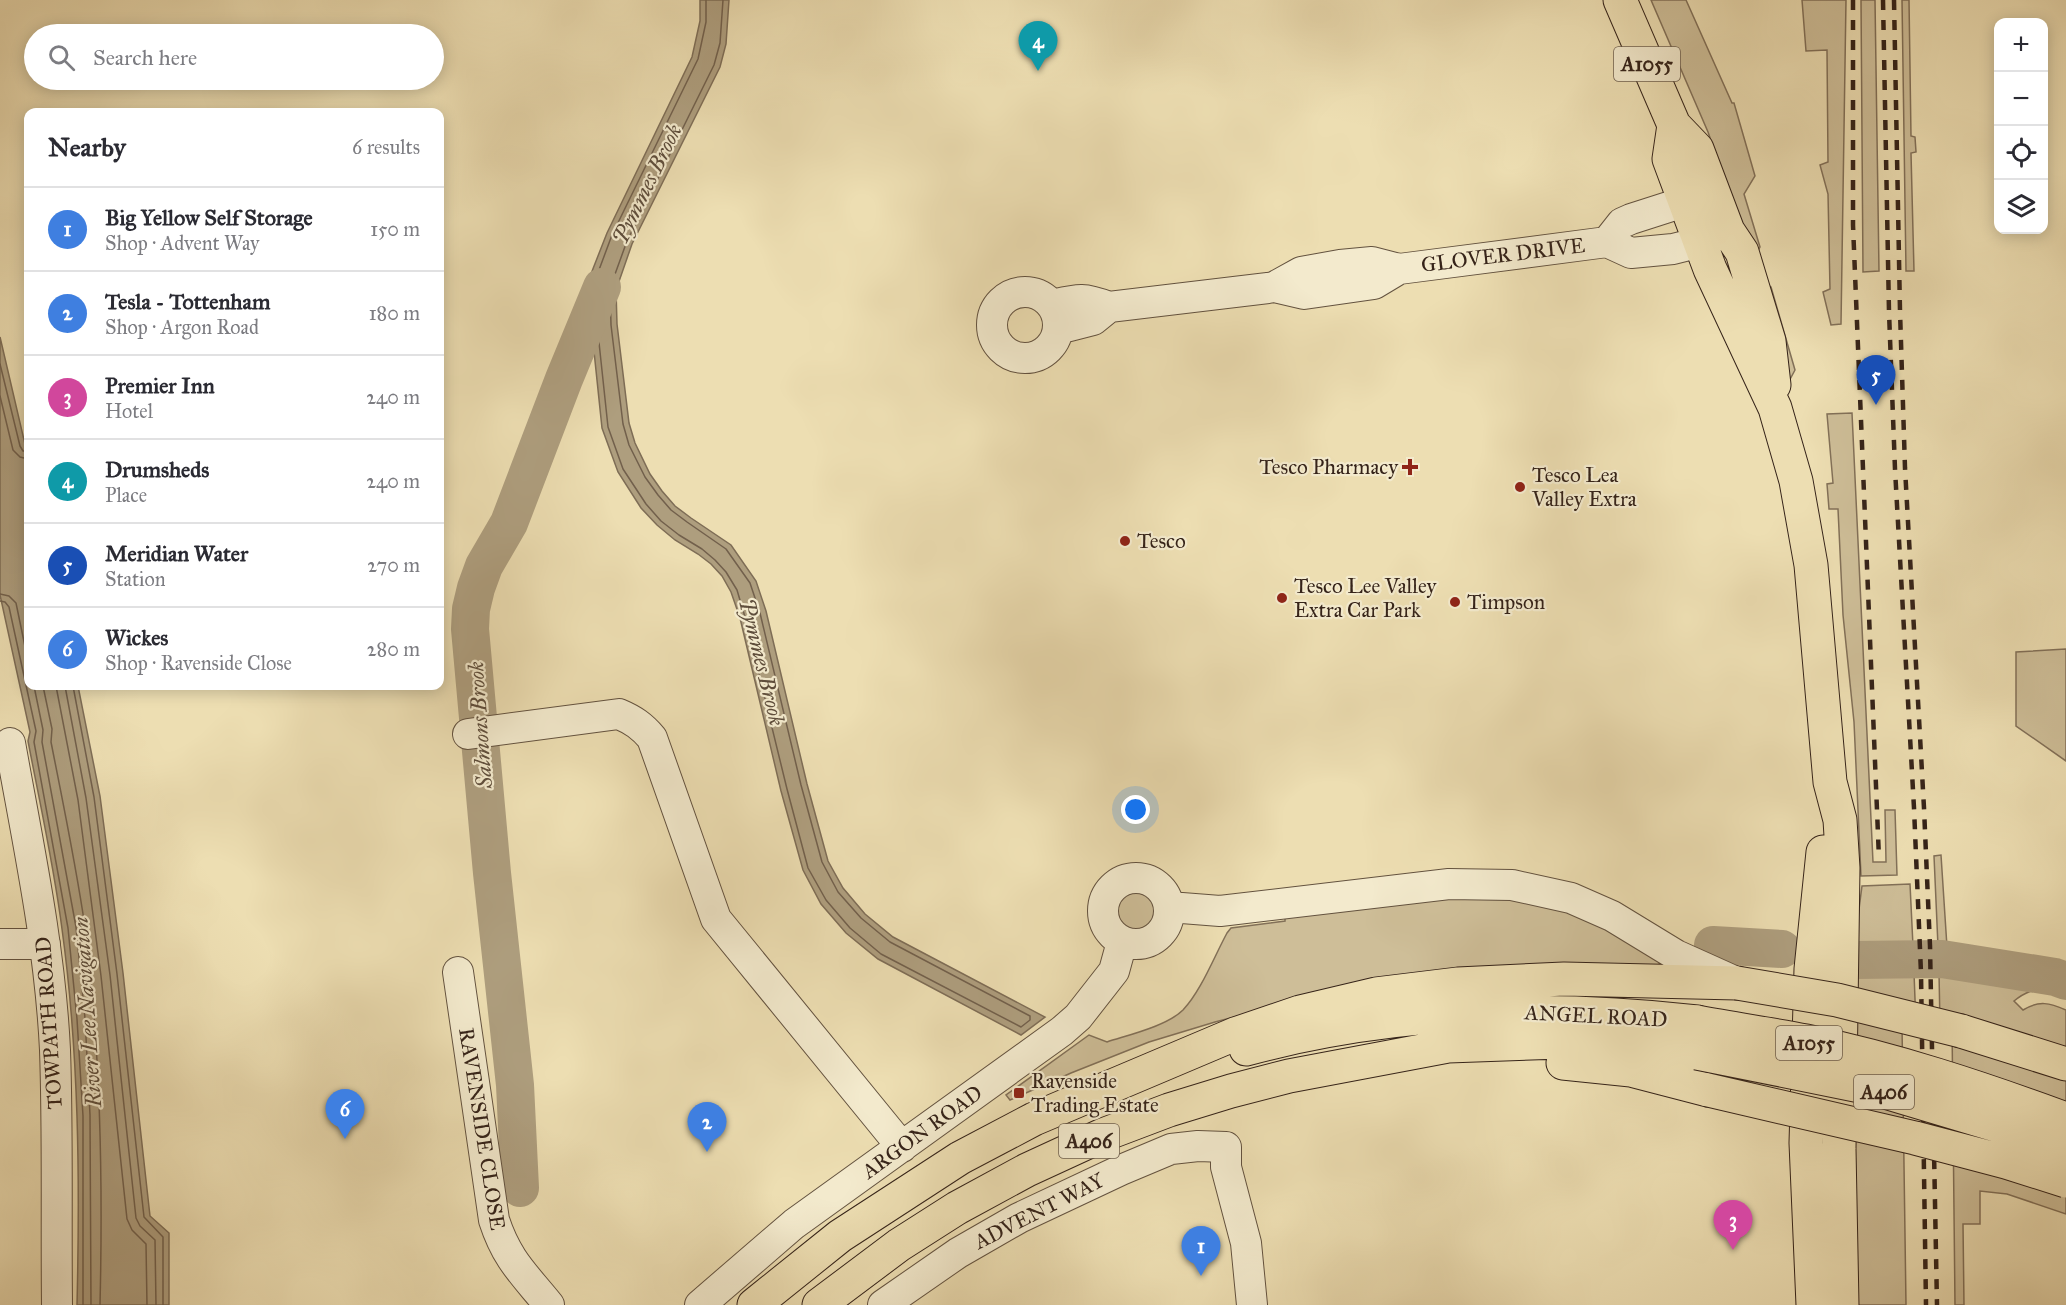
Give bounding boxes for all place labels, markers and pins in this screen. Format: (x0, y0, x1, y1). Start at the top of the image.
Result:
pin: 4 (1018, 22, 1058, 71)
pin: 5 (1856, 356, 1896, 405)
place label: Tesco Pharmacy (1259, 454, 1399, 480)
marker: Tesco Pharmacy (1403, 460, 1417, 474)
place label: Tesco Lea Valley Extra (1531, 462, 1637, 512)
marker: Tesco Lea Valley Extra (1513, 480, 1527, 494)
place label: Tesco (1137, 528, 1186, 554)
marker: Tesco (1118, 534, 1132, 548)
place label: Tesco Lee Valley Extra Car Park (1294, 573, 1438, 623)
place label: Timpson (1467, 589, 1545, 615)
marker: Tesco Lee Valley Extra Car Park (1275, 591, 1289, 605)
marker: Timpson (1448, 595, 1462, 609)
place label: Ravenside Trading Estate (1031, 1068, 1159, 1118)
marker: Ravenside Trading Estate (1012, 1086, 1026, 1100)
pin: 6 (326, 1090, 364, 1139)
pin: 2 (688, 1102, 726, 1152)
pin: 3 (1714, 1200, 1752, 1250)
pin: 1 (1182, 1226, 1220, 1276)

